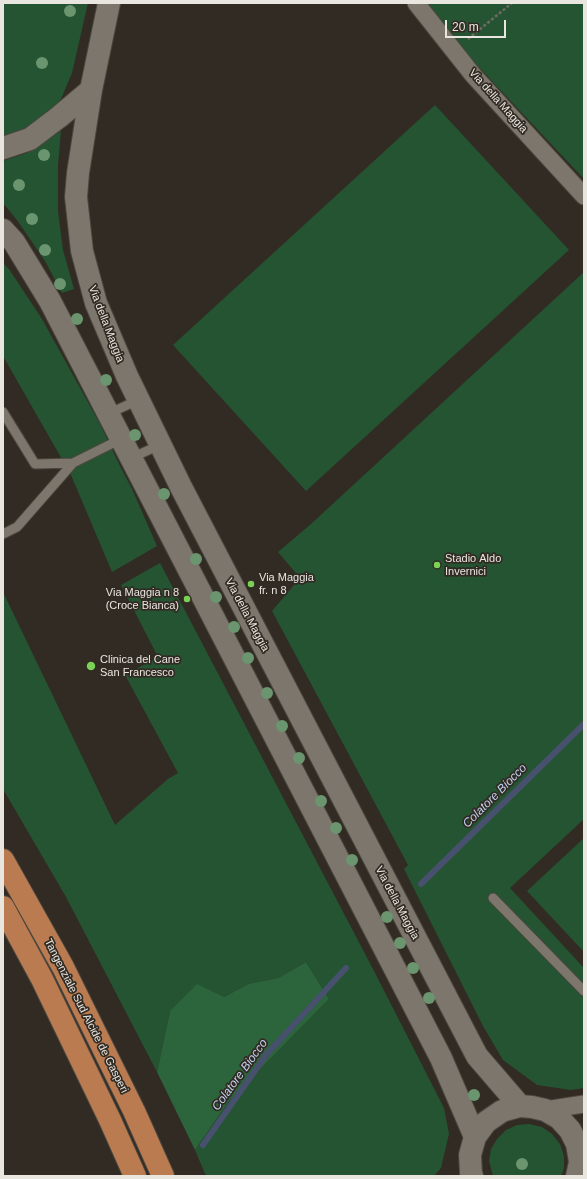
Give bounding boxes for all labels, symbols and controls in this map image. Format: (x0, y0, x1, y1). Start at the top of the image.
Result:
scale bar (447, 12, 508, 38)
text: 20 m (452, 20, 479, 34)
street label: Via della Maggia (466, 66, 530, 136)
street label: Via della Maggia (85, 284, 127, 364)
place label: Stadio Aldo Invernici (445, 552, 501, 578)
marker: Stadio Aldo Invernici (432, 560, 442, 570)
place label: Via Maggia fr. n 8 (259, 571, 314, 597)
street label: Via della Maggia (222, 576, 272, 654)
marker: Via Maggia fr. n 8 (246, 579, 256, 589)
place label: Via Maggia n 8 (Croce Bianca) (106, 586, 179, 612)
marker: Via Maggia n 8 (Croce Bianca) (182, 594, 192, 604)
place label: Clinica del Cane San Francesco (100, 653, 180, 679)
marker: Clinica del Cane San Francesco (85, 660, 97, 672)
water label: Colatore Biocco (460, 761, 530, 831)
street label: Via della Maggia (372, 864, 422, 942)
street label: Tangenziale Sud Alcide de Gasperi (41, 937, 131, 1095)
water label: Colatore Biocco (209, 1037, 271, 1113)

